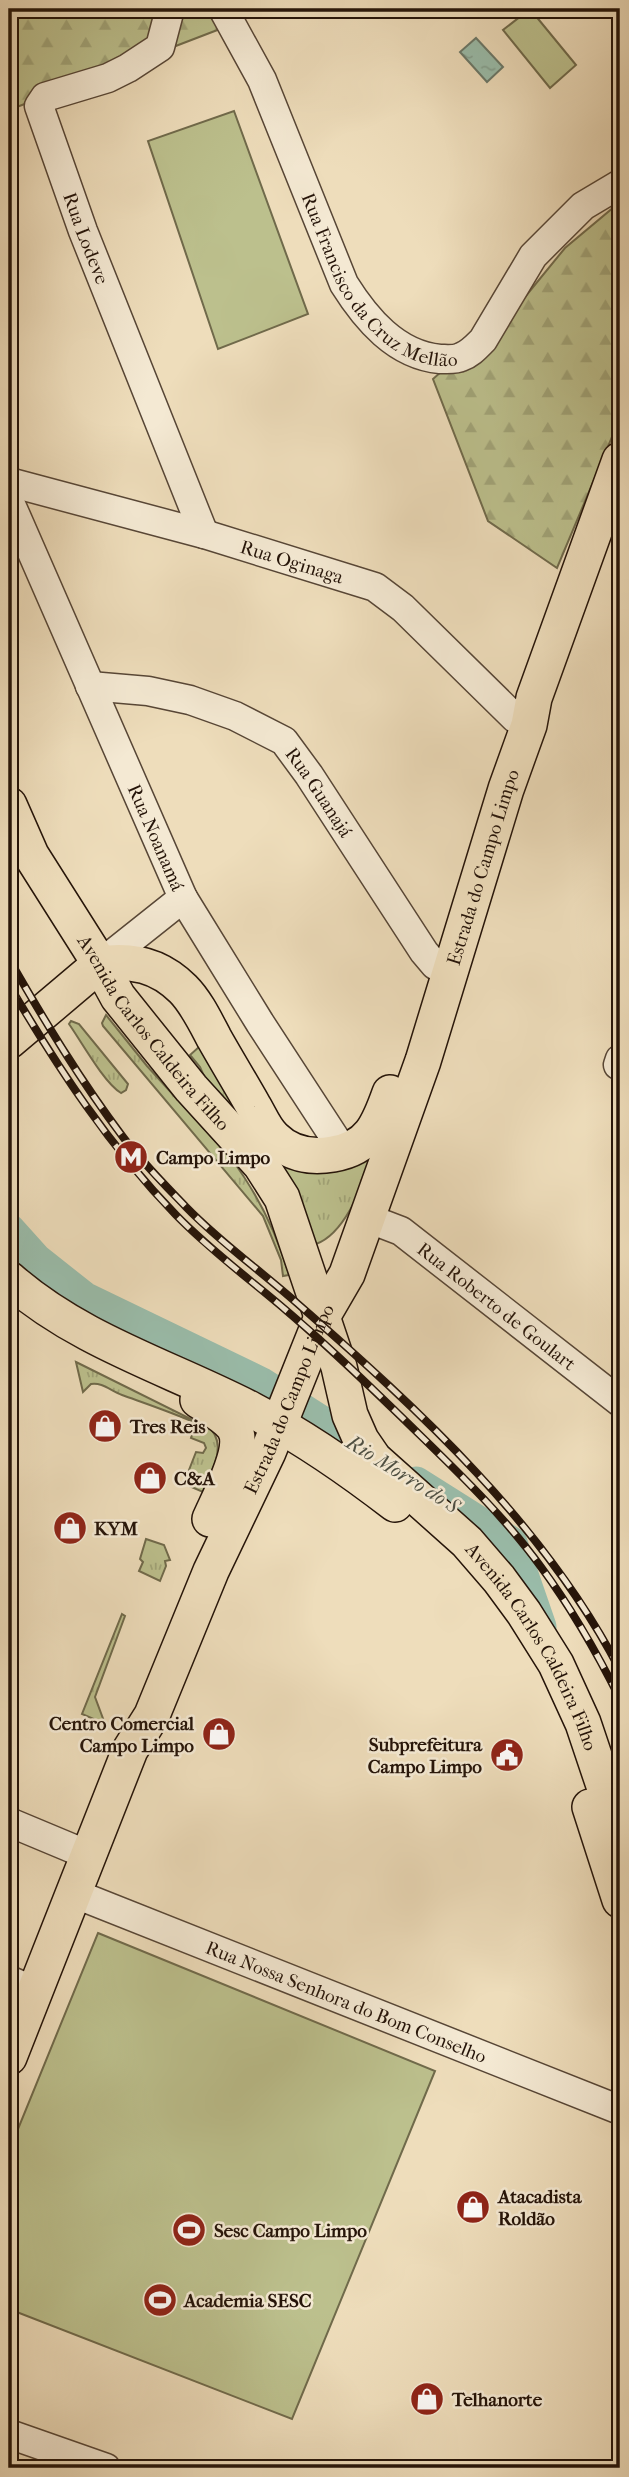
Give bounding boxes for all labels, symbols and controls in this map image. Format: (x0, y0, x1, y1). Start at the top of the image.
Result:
street label: Rua Lodeve (58, 190, 113, 288)
street label: Rua Francisco da Cruz Mellão (297, 190, 459, 371)
street label: Rua Oginaga (237, 536, 346, 589)
street label: Rua Guanajá (280, 743, 357, 842)
street label: Estrada do Campo Limpo (443, 766, 524, 968)
street label: Rua Noanamá (123, 781, 189, 894)
street label: Avenida Carlos Caldeira Filho (72, 930, 234, 1136)
metro station icon: Campo Limpo (112, 1138, 150, 1176)
place label: Campo Limpo (156, 1147, 271, 1169)
street label: Rua Roberto de Goulart (413, 1238, 580, 1375)
street label: Estrada do Campo Limpo (240, 1300, 339, 1498)
shop icon: Tres Reis (86, 1407, 124, 1445)
place label: Tres Reis (129, 1416, 206, 1438)
water label: Rio Morro do S (340, 1429, 465, 1519)
shop icon: C&A (131, 1459, 169, 1497)
place label: C&A (174, 1468, 215, 1490)
shop icon: KYM (51, 1509, 89, 1547)
place label: KYM (94, 1518, 139, 1540)
street label: Avenida Carlos Caldeira Filho (460, 1538, 602, 1754)
place label: Centro Comercial Campo Limpo (49, 1713, 195, 1757)
shop icon: Centro Comercial Campo Limpo (200, 1715, 238, 1753)
place label: Subprefeitura Campo Limpo (368, 1734, 483, 1778)
public building icon: Subprefeitura Campo Limpo (488, 1736, 526, 1774)
street label: Rua Nossa Senhora do Bom Conselho (202, 1937, 490, 2068)
place label: Atacadista Roldão (497, 2186, 583, 2230)
shop icon: Atacadista Roldão (454, 2188, 492, 2226)
sports icon: Sesc Campo Limpo (170, 2211, 208, 2249)
place label: Sesc Campo Limpo (214, 2220, 367, 2242)
sports icon: Academia SESC (141, 2281, 179, 2319)
place label: Academia SESC (183, 2290, 312, 2312)
shop icon: Telhanorte (408, 2380, 446, 2418)
place label: Telhanorte (451, 2389, 543, 2411)

